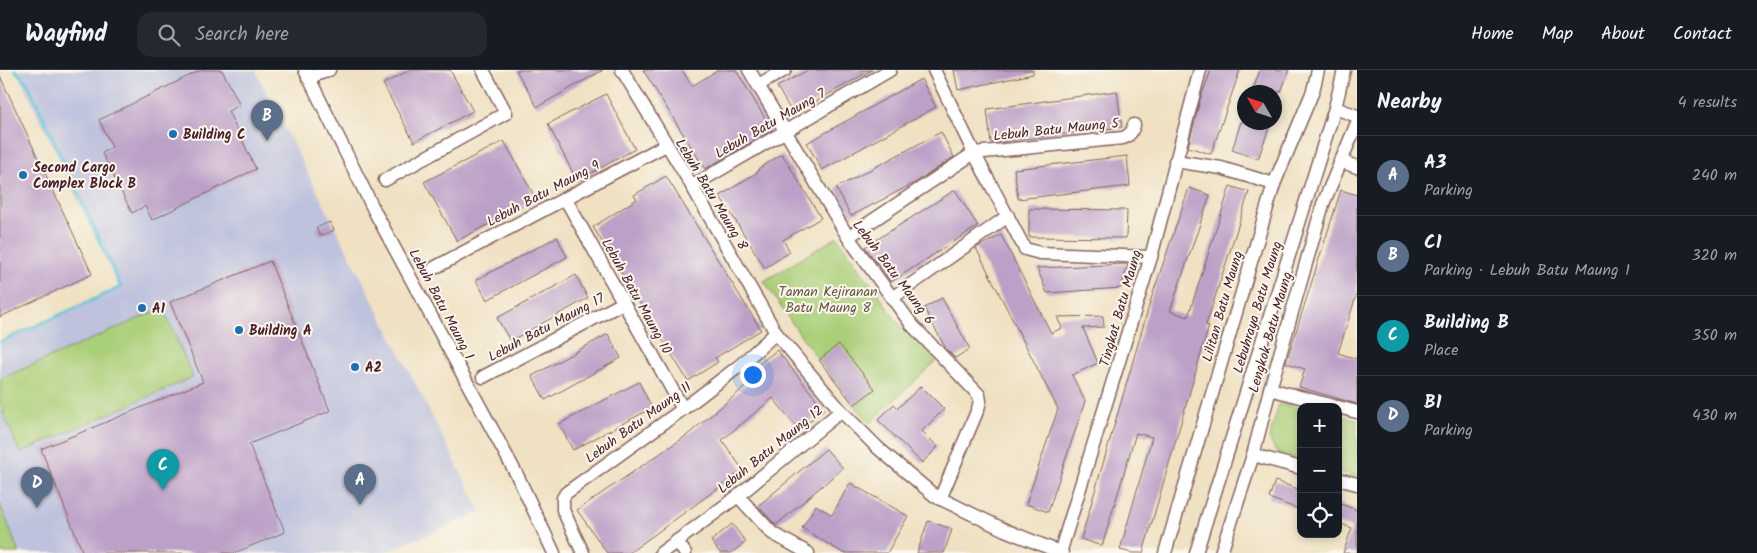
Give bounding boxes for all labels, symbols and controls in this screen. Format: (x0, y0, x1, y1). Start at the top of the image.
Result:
search box (137, 12, 487, 57)
text: Wayfind (25, 15, 107, 54)
text: Search here (195, 20, 289, 50)
text: Home (1471, 20, 1514, 49)
text: Map (1542, 20, 1573, 49)
text: About (1601, 20, 1645, 49)
text: Contact (1673, 20, 1732, 49)
icon: search (155, 21, 183, 49)
street label: Lebuh Batu Maung 7 (711, 83, 831, 165)
north arrow (1237, 85, 1282, 130)
text: Nearby (1377, 86, 1442, 119)
text: 4 results (1678, 90, 1737, 115)
pin: B (251, 100, 283, 141)
street label: Lebuh Batu Maung 5 (992, 112, 1121, 148)
place label: Building C (183, 124, 246, 146)
marker: Building C (167, 128, 179, 140)
street label: Lebuh Batu Maung 8 (669, 134, 754, 255)
text: A3 (1424, 148, 1446, 178)
street label: Lebuh Batu Maung 9 (483, 155, 604, 233)
place label: Second Cargo Complex Block B (33, 157, 136, 195)
text: A (1388, 163, 1398, 188)
text: 240 m (1692, 163, 1737, 188)
marker: Second Cargo Complex Block B (17, 169, 29, 181)
text: Parking (1424, 178, 1473, 203)
street label: Lebuh Batu Maung 6 (846, 216, 940, 330)
text: C1 (1424, 228, 1441, 258)
street label: Lebuh Batu Maung 10 (595, 234, 677, 359)
street label: Lebuhraya Batu Maung (1227, 238, 1289, 376)
text: B (1388, 243, 1398, 268)
text: 320 m (1691, 243, 1737, 268)
street label: Lebuh Batu Maung 1 (403, 245, 480, 364)
street label: Tingkat Batu Maung (1094, 247, 1148, 369)
street label: Lilitan Batu Maung (1197, 248, 1249, 364)
text: Parking · Lebuh Batu Maung 1 (1424, 258, 1630, 283)
street label: Lengkok Batu Maung (1243, 269, 1299, 395)
park label: Taman Kejiranan Batu Maung 8 (779, 281, 878, 319)
street label: Lebuh Batu Maung 17 (484, 288, 609, 368)
place label: A1 (152, 298, 166, 320)
marker: A1 (136, 302, 148, 314)
text: Building B (1424, 308, 1509, 338)
place label: Building A (249, 320, 312, 342)
text: C (1388, 323, 1398, 348)
text: 350 m (1692, 323, 1737, 348)
marker: Building A (233, 324, 245, 336)
text: Place (1424, 338, 1458, 363)
place label: A2 (365, 357, 382, 379)
marker: A2 (349, 361, 361, 373)
your location (740, 362, 766, 388)
street label: Lebuh Batu Maung 11 (581, 377, 697, 469)
text: B1 (1424, 388, 1442, 418)
street label: Lebuh Batu Maung 12 (713, 400, 828, 500)
map controls (1297, 403, 1342, 538)
button: + (1297, 403, 1342, 448)
text: D (1388, 403, 1398, 428)
text: 430 m (1692, 403, 1737, 428)
text: Parking (1424, 418, 1473, 443)
button: − (1297, 448, 1342, 493)
pin: C (147, 449, 179, 490)
pin: A (344, 464, 376, 505)
pin: D (21, 467, 53, 508)
button: locate (1297, 493, 1342, 538)

